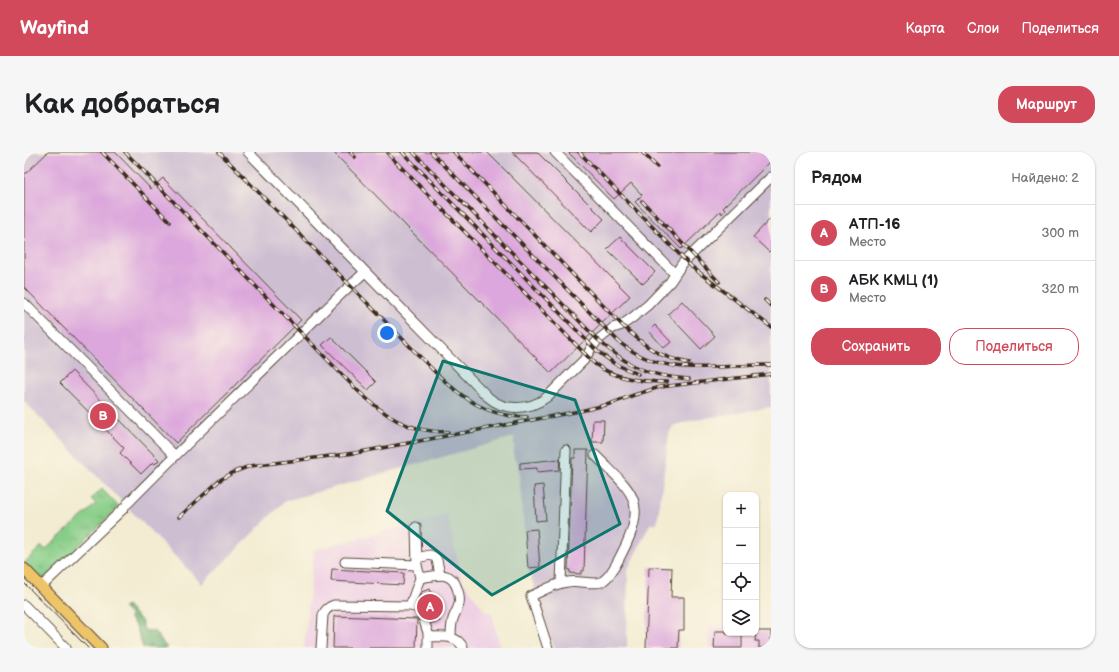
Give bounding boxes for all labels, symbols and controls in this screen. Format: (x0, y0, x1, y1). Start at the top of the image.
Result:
text: Wayfind (20, 17, 89, 40)
text: Карта (905, 20, 945, 37)
text: Слои (967, 20, 999, 37)
text: Поделиться (1021, 20, 1099, 37)
button: Маршрут (998, 86, 1095, 123)
text: Как добраться (24, 88, 221, 121)
text: Рядом (811, 168, 862, 188)
text: Найдено: 2 (1011, 170, 1079, 186)
text: АТП-16 (849, 215, 900, 234)
text: A (820, 225, 828, 241)
text: 300 m (1041, 225, 1079, 241)
text: Место (849, 234, 886, 250)
text: АБК КМЦ (1) (849, 271, 938, 290)
text: B (819, 281, 829, 297)
text: 320 m (1041, 281, 1079, 297)
text: Место (849, 290, 886, 306)
your location (377, 323, 397, 343)
button: Сохранить (811, 328, 941, 365)
button: Поделиться (949, 328, 1079, 365)
pin: B (90, 401, 116, 431)
map controls (723, 492, 759, 636)
button: + (723, 492, 759, 528)
button: − (723, 528, 759, 564)
button: locate (723, 564, 759, 600)
pin: A (417, 592, 443, 622)
button: layers (723, 600, 759, 636)

